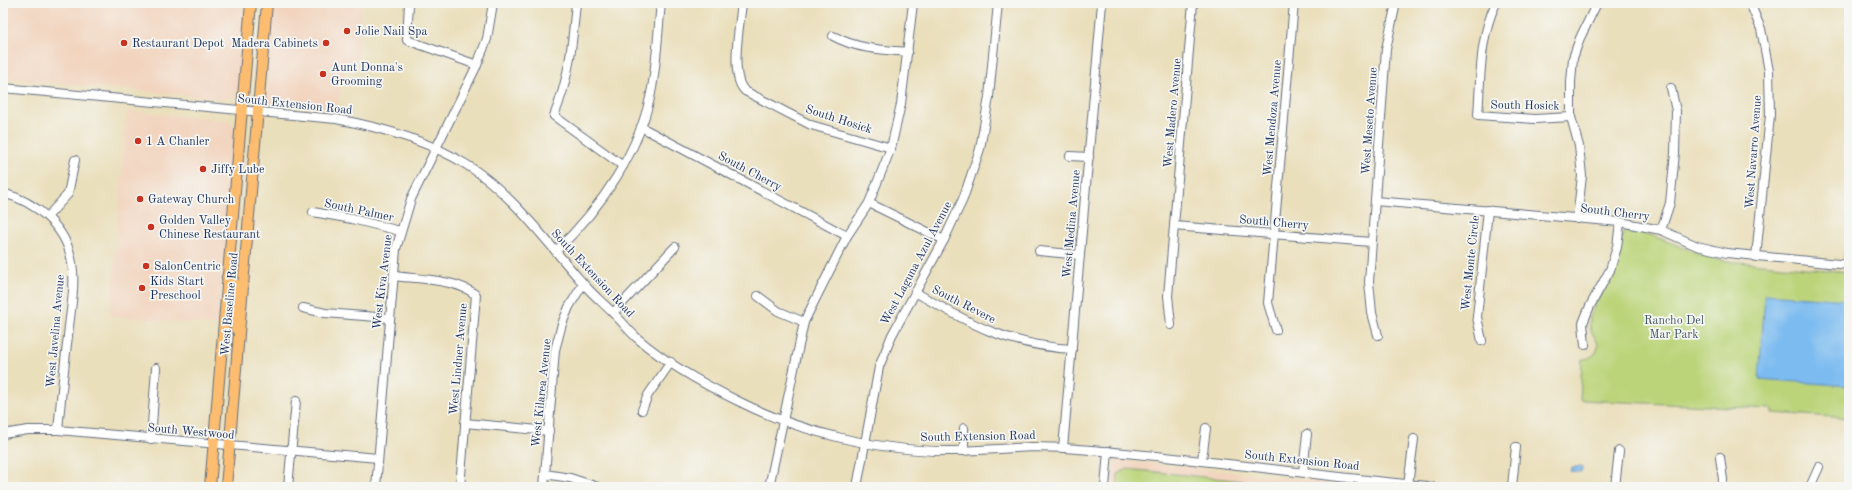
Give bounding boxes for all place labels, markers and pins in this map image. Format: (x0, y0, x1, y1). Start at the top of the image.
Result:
marker: Jolie Nail Spa (342, 26, 352, 36)
place label: Jolie Nail Spa (355, 26, 427, 38)
marker: Restaurant Depot (119, 38, 129, 48)
place label: Restaurant Depot (132, 38, 224, 50)
place label: Madera Cabinets (231, 38, 318, 50)
marker: Madera Cabinets (321, 38, 331, 48)
place label: Aunt Donna's Grooming (331, 62, 403, 88)
marker: Aunt Donna's Grooming (318, 69, 328, 79)
marker: 1 A Chanler (133, 136, 143, 146)
place label: 1 A Chanler (146, 136, 210, 148)
marker: Jiffy Lube (198, 164, 208, 174)
place label: Jiffy Lube (211, 164, 265, 176)
marker: Gateway Church (135, 194, 145, 204)
place label: Gateway Church (148, 194, 235, 206)
place label: Golden Valley Chinese Restaurant (159, 215, 260, 241)
marker: Golden Valley Chinese Restaurant (146, 222, 156, 232)
marker: SalonCentric (141, 261, 151, 271)
place label: SalonCentric (154, 261, 221, 273)
place label: Kids Start Preschool (150, 276, 204, 302)
marker: Kids Start Preschool (137, 283, 147, 293)

